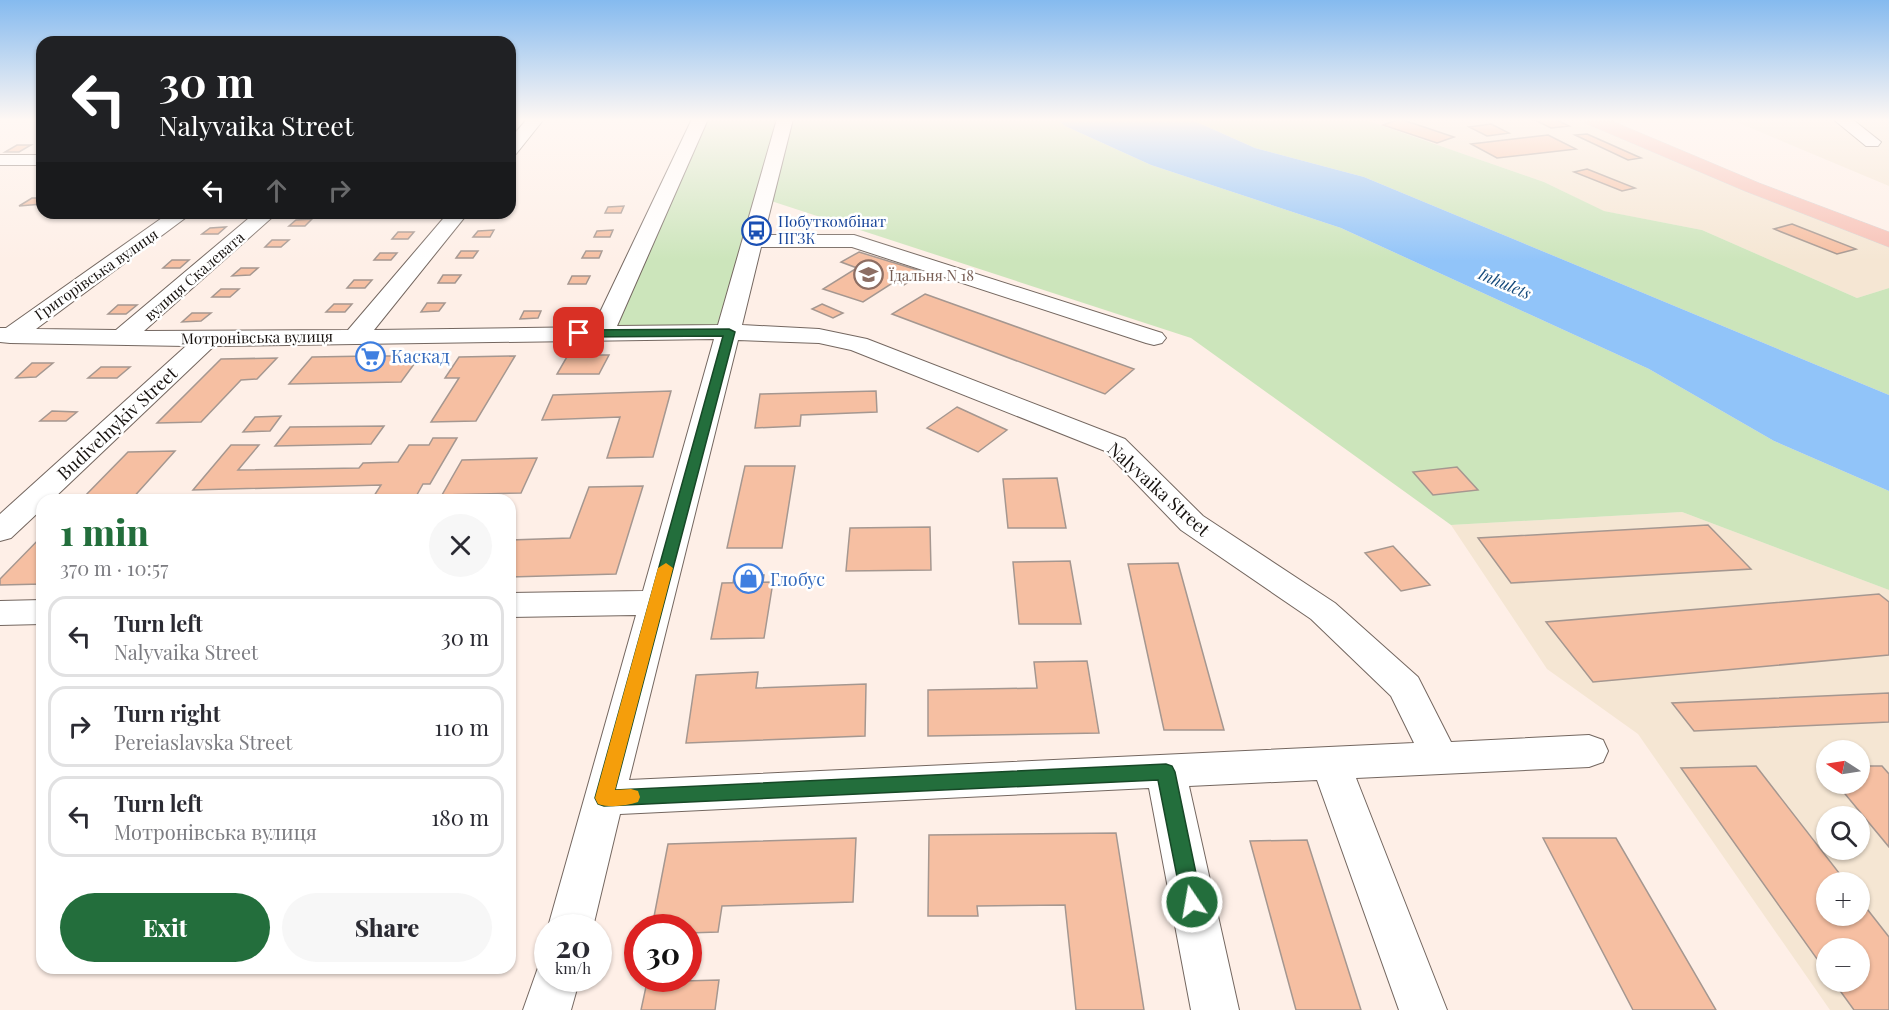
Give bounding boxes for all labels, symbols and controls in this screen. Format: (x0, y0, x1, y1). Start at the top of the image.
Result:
text: 30 m (159, 53, 254, 109)
icon: left (60, 60, 138, 138)
text: Nalyvaika Street (159, 107, 354, 143)
icon: left (197, 174, 230, 207)
icon: ahead (260, 174, 293, 207)
icon: right (323, 174, 356, 207)
place label: Побуткомбінат ПГЗК (778, 211, 886, 248)
bus stop icon: Побуткомбінат ПГЗК (741, 214, 773, 246)
street label: Григорівська вулиця (30, 224, 162, 324)
street label: вулиця Скалевата (140, 227, 249, 325)
school or university icon: Їдальня N 18 (852, 259, 884, 291)
water label: Inhulets (1475, 262, 1534, 303)
place label: Їдальня N 18 (889, 265, 974, 285)
pin (553, 307, 604, 358)
icon: arrive (562, 316, 595, 349)
street label: Мотронівська вулиця (181, 326, 333, 348)
supermarket icon: Каскад (354, 340, 386, 372)
place label: Каскад (391, 344, 450, 368)
street label: Budivelnykiv Street (52, 361, 183, 485)
street label: Nalyvaika Street (1103, 437, 1216, 542)
text: 1 min (60, 507, 149, 555)
button: close (429, 514, 492, 577)
text: 370 m · 10:57 (60, 554, 168, 581)
shop icon: Глобус (733, 563, 765, 595)
place label: Глобус (770, 567, 825, 591)
text: Turn left (114, 608, 203, 638)
icon: left (63, 620, 96, 653)
text: 30 m (441, 622, 489, 652)
text: Nalyvaika Street (114, 638, 258, 665)
text: Turn right (114, 698, 220, 728)
icon: right (63, 710, 96, 743)
text: 110 m (435, 712, 489, 742)
text: Pereiaslavska Street (114, 728, 292, 755)
north arrow (1816, 740, 1870, 794)
map controls (1816, 740, 1870, 992)
text: Turn left (114, 788, 203, 818)
icon: left (63, 800, 96, 833)
text: 180 m (431, 802, 489, 832)
button: search (1816, 806, 1870, 860)
text: Мотронівська вулиця (114, 818, 317, 845)
position arrow (1160, 870, 1224, 934)
button: + (1816, 872, 1870, 926)
button: Exit (60, 893, 270, 962)
button: Share (282, 893, 492, 962)
speed limit sign: 30 (624, 914, 702, 992)
text: 20 (555, 926, 591, 966)
button: − (1816, 938, 1870, 992)
text: km/h (555, 958, 591, 978)

